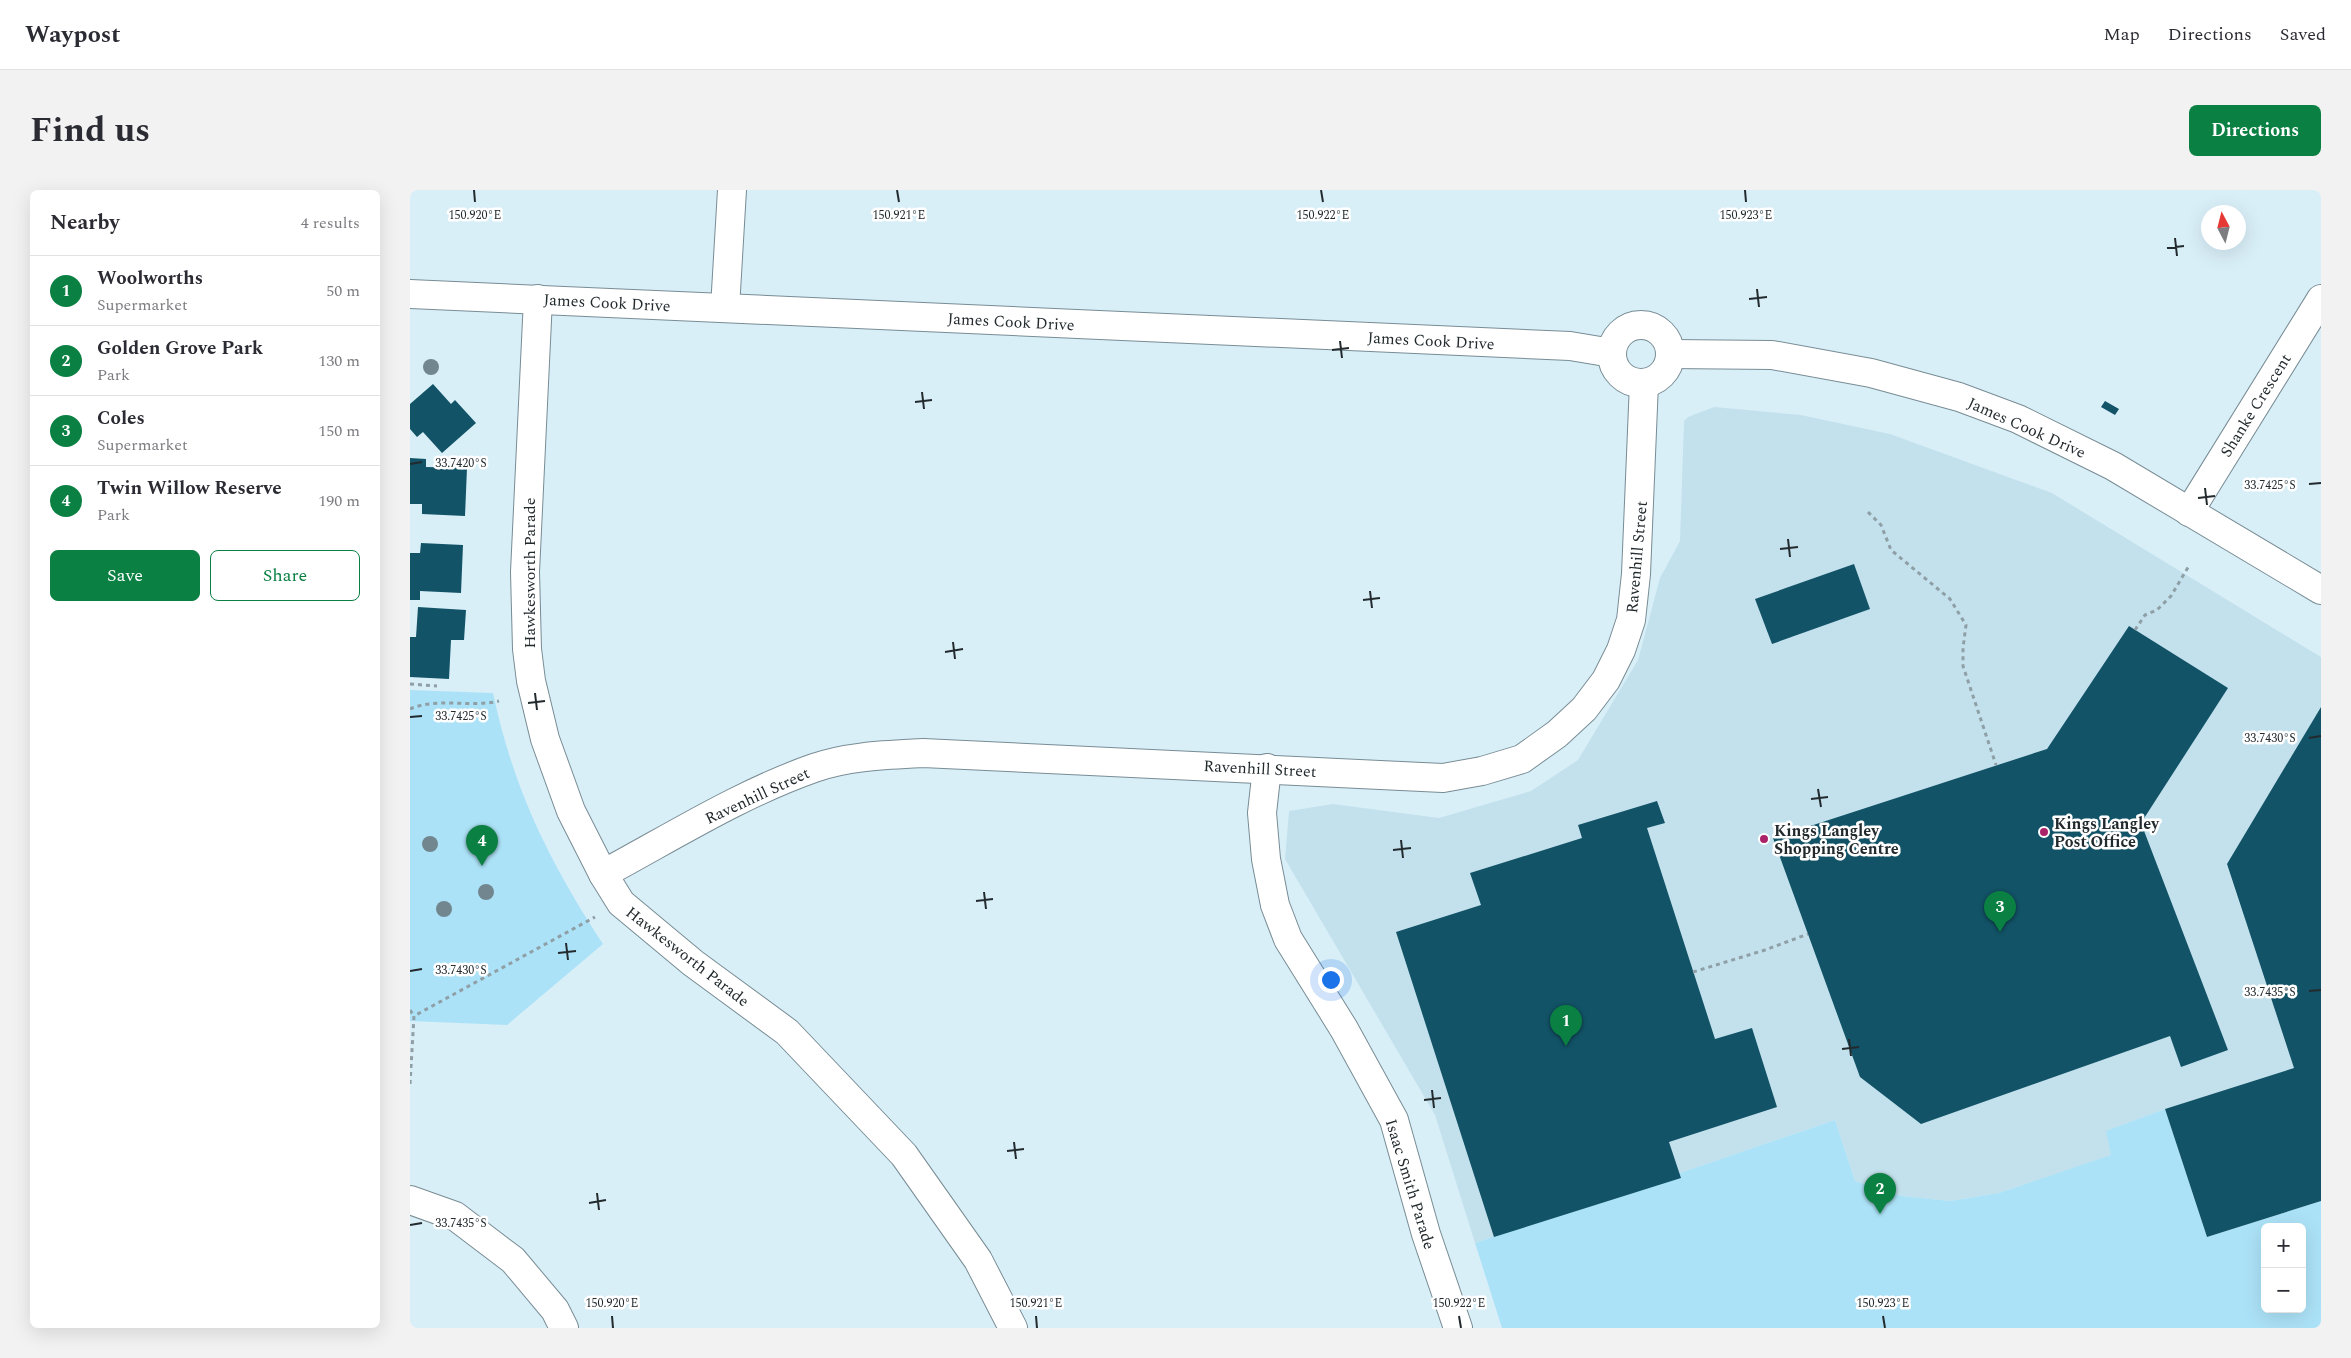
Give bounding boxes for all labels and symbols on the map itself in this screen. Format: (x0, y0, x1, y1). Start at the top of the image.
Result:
north arrow (2201, 205, 2246, 250)
text: 150.920°E (449, 206, 501, 225)
text: 150.921°E (873, 206, 925, 225)
text: 150.922°E (1297, 206, 1349, 225)
text: 150.923°E (1720, 206, 1772, 225)
street label: James Cook Drive (543, 288, 671, 318)
street label: James Cook Drive (947, 307, 1075, 337)
street label: James Cook Drive (1367, 326, 1495, 356)
street label: Shanke Crescent (2214, 349, 2298, 462)
street label: James Cook Drive (1964, 391, 2090, 465)
text: 33.7420°S (435, 454, 487, 473)
text: 33.7425°S (2244, 476, 2296, 495)
street label: Hawkesworth Parade (518, 498, 542, 648)
street label: Ravenhill Street (1620, 499, 1654, 614)
text: 33.7425°S (435, 707, 487, 726)
text: 33.7430°S (2244, 729, 2296, 748)
street label: Ravenhill Street (1203, 754, 1317, 784)
street label: Ravenhill Street (701, 761, 814, 831)
place label: Kings Langley Post Office (2054, 812, 2160, 854)
place label: Kings Langley Shopping Centre (1774, 819, 1899, 861)
pin: 4 (466, 825, 498, 866)
marker: Kings Langley Post Office (2038, 826, 2050, 838)
marker: Kings Langley Shopping Centre (1758, 833, 1770, 845)
pin: 3 (1984, 891, 2016, 932)
street label: Hawkesworth Parade (621, 901, 754, 1013)
text: 33.7430°S (435, 961, 487, 980)
your location (1318, 967, 1344, 993)
text: 33.7435°S (2244, 983, 2296, 1002)
pin: 1 (1550, 1005, 1582, 1046)
street label: Isaac Smith Parade (1379, 1116, 1441, 1253)
pin: 2 (1864, 1173, 1896, 1214)
text: 33.7435°S (435, 1214, 487, 1233)
text: 150.920°E (586, 1294, 638, 1313)
text: 150.921°E (1010, 1294, 1062, 1313)
text: 150.922°E (1433, 1294, 1485, 1313)
text: 150.923°E (1857, 1294, 1909, 1313)

